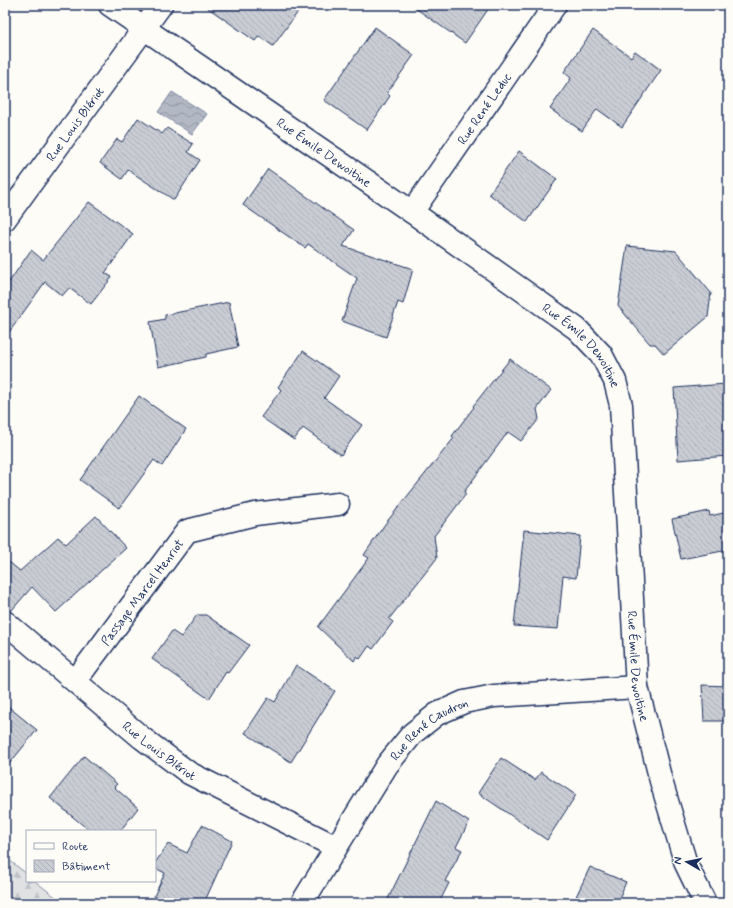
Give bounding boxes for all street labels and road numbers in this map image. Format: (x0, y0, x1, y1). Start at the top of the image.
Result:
street label: Rue René Leduc (454, 70, 516, 148)
street label: Rue Louis Blériot (43, 84, 109, 165)
street label: Rue Émile Dewoitine (273, 115, 374, 192)
street label: Rue Émile Dewoitine (538, 300, 623, 390)
street label: Passage Marcel Henriot (98, 536, 188, 649)
street label: Rue Émile Dewoitine (623, 610, 652, 724)
street label: Rue René Caudron (387, 694, 470, 765)
street label: Rue Louis Blériot (118, 718, 198, 785)

